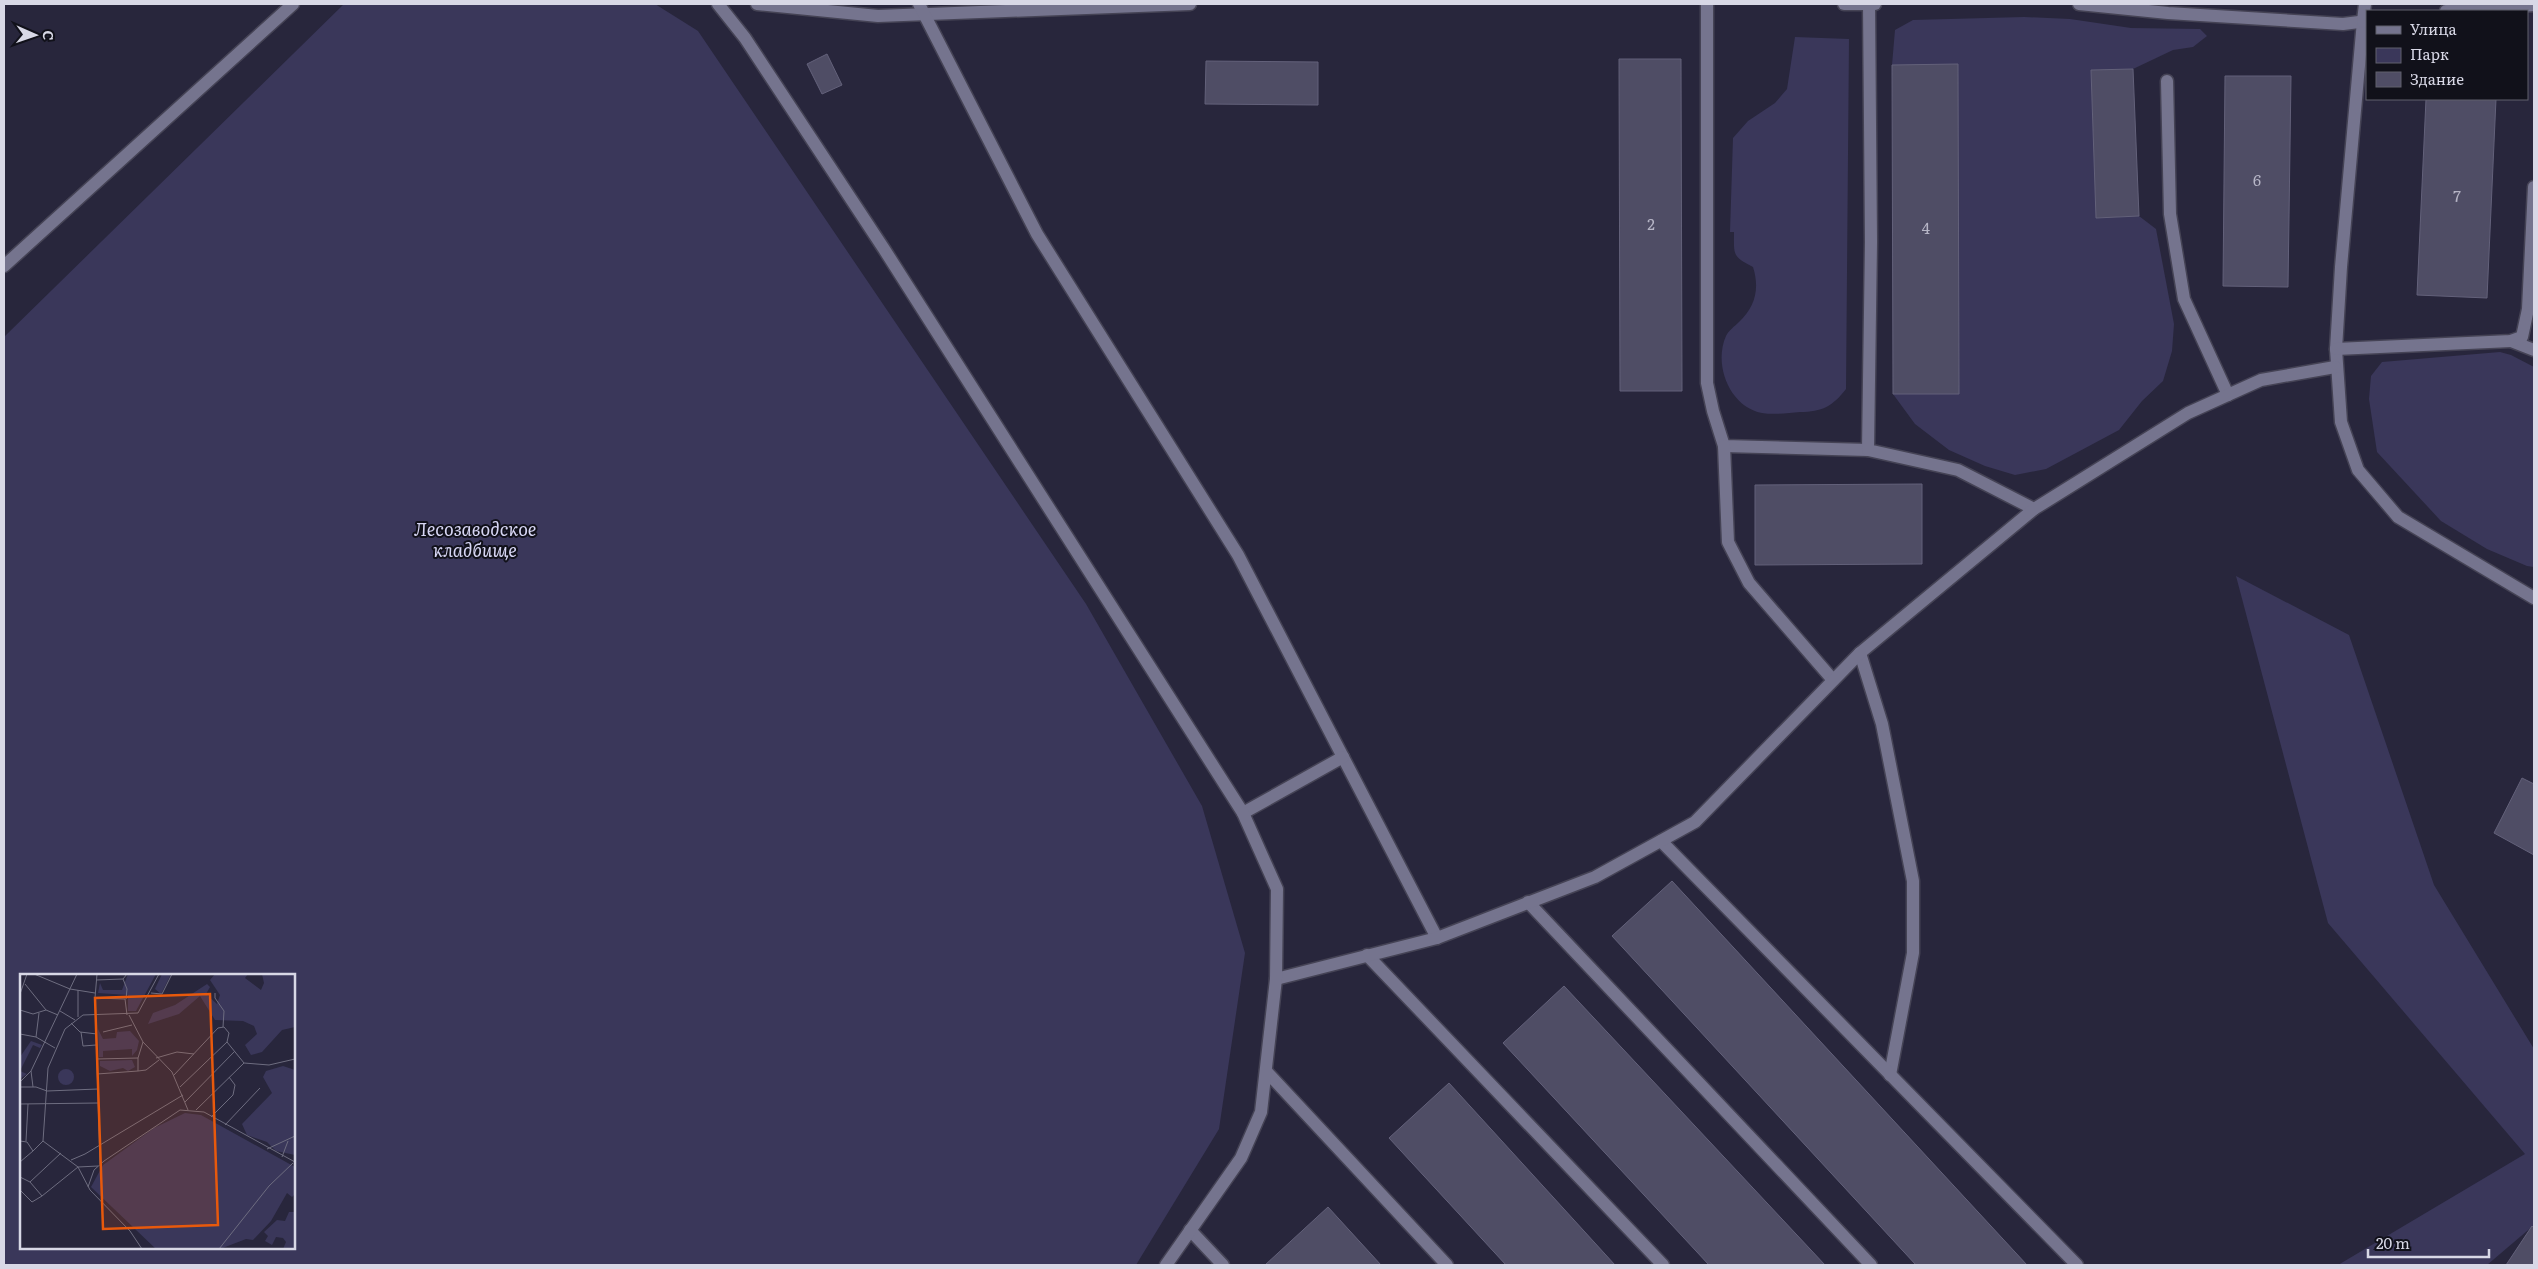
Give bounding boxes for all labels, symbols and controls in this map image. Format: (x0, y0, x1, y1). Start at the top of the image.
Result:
north arrow (10, 10, 60, 60)
legend (2366, 10, 2528, 100)
text: Улица (2410, 17, 2458, 40)
text: С (39, 30, 59, 41)
text: Парк (2410, 42, 2449, 65)
text: Здание (2410, 67, 2464, 90)
house number: 6 (2253, 168, 2261, 191)
house number: 7 (2453, 184, 2461, 207)
house number: 2 (1647, 212, 1655, 235)
house number: 4 (1922, 216, 1930, 239)
park label: Лесозаводское кладбище (414, 515, 536, 563)
inset map (20, 974, 295, 1249)
scale bar (2368, 1226, 2489, 1258)
text: 20 m (2376, 1231, 2410, 1254)

